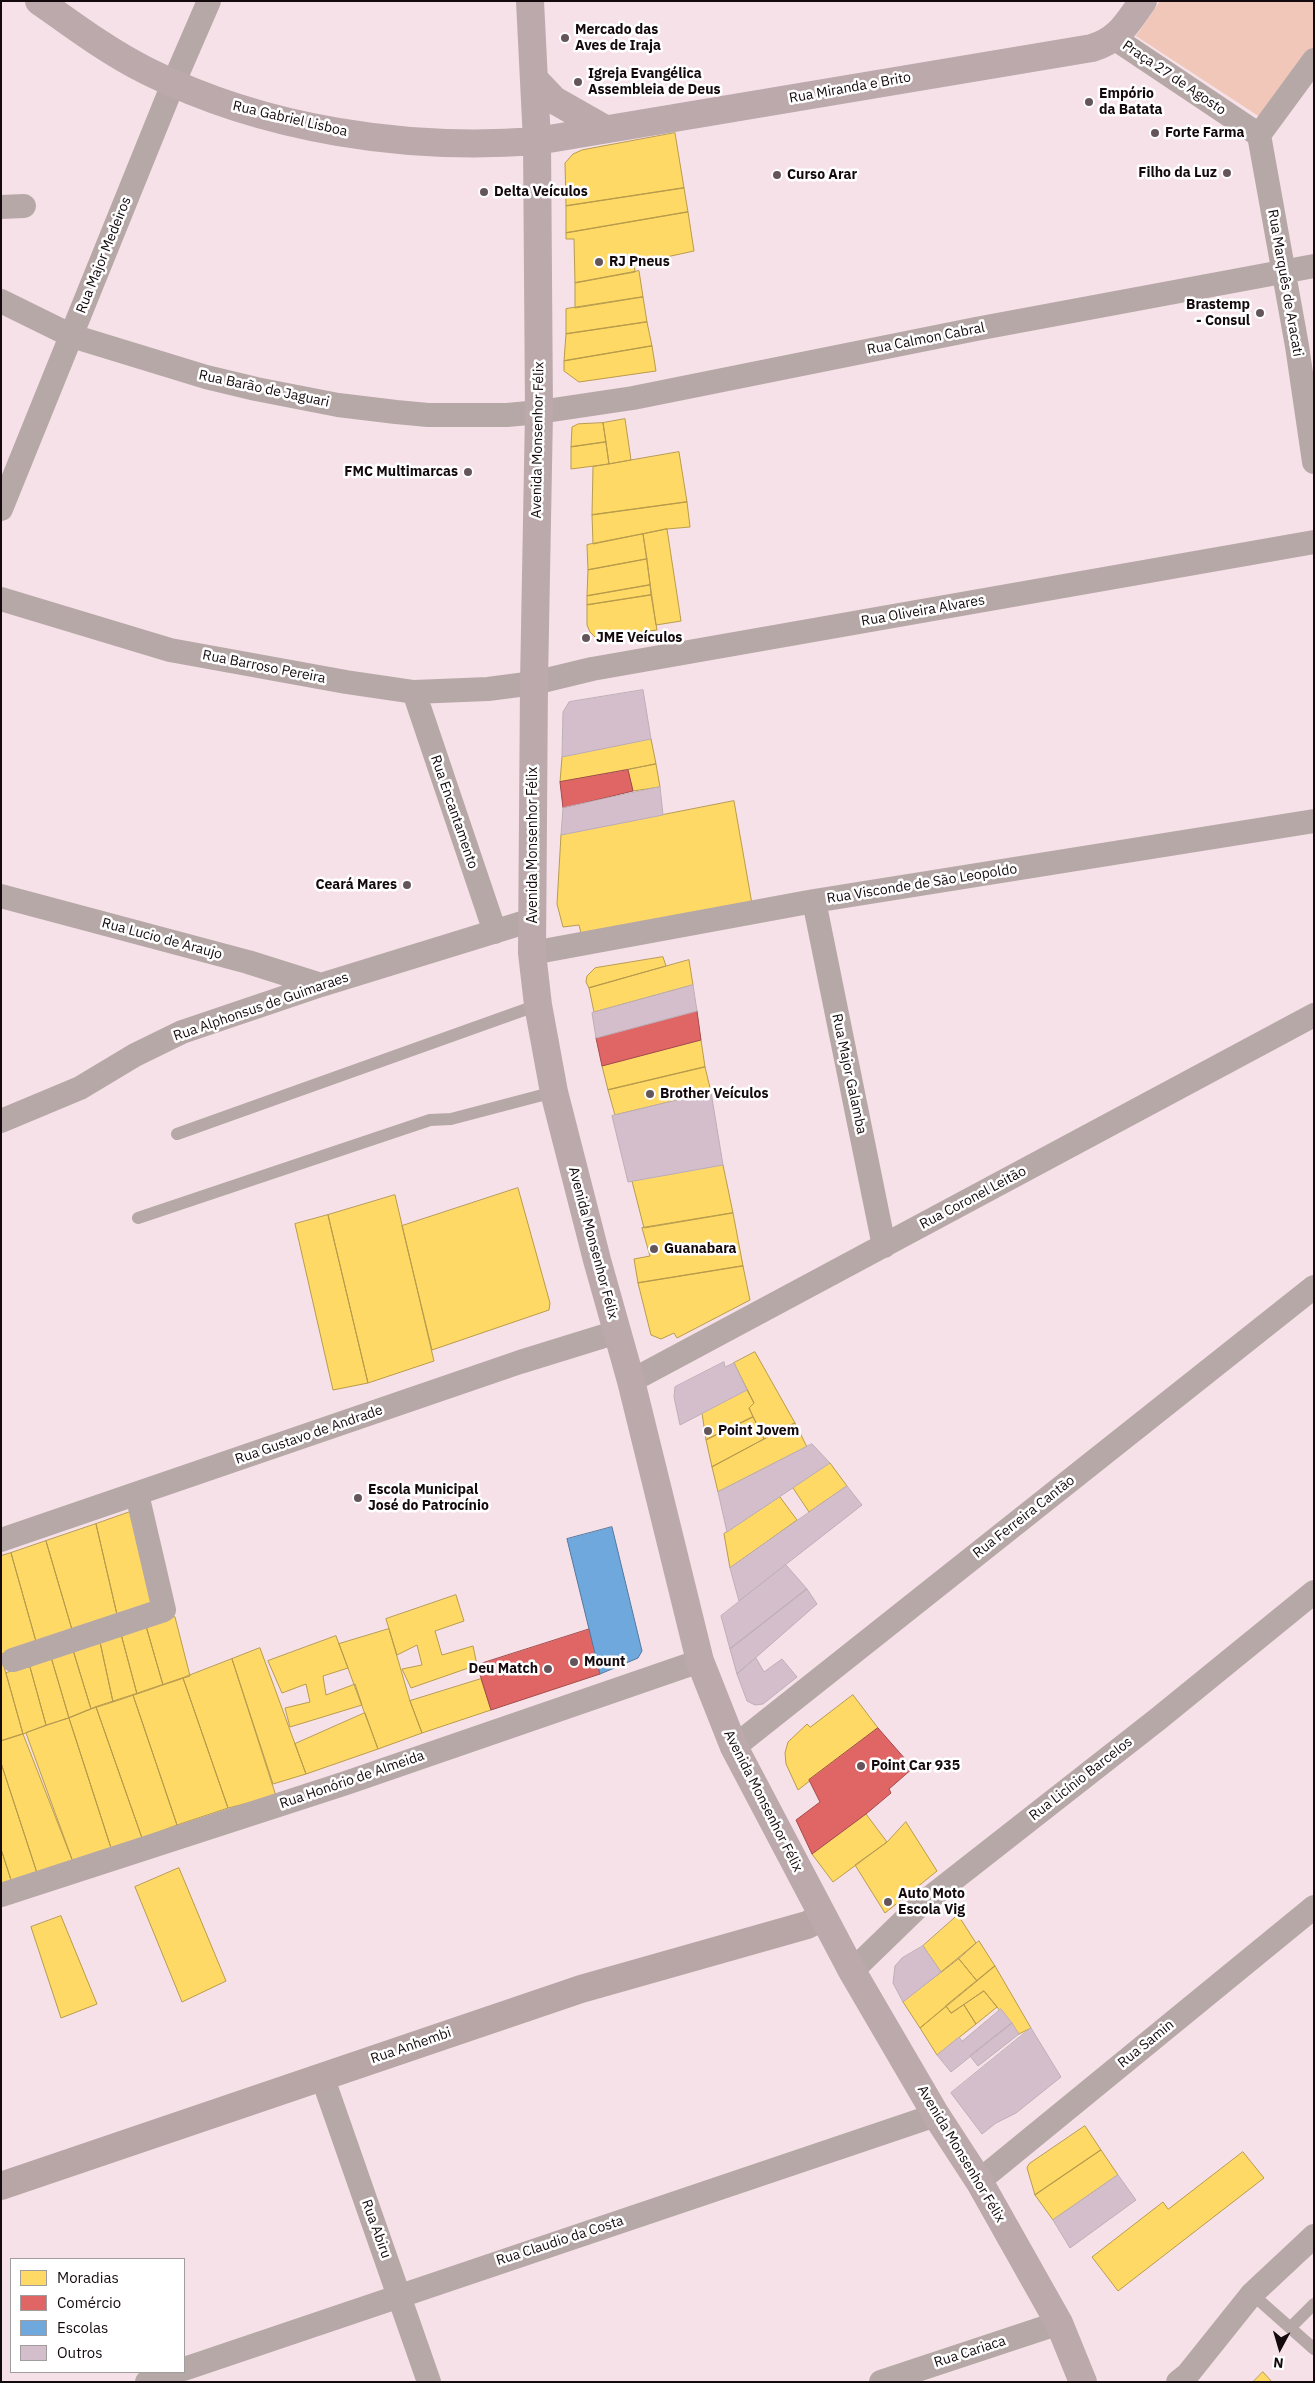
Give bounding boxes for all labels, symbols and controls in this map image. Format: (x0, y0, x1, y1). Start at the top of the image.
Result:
place label: Mercado das Aves de Iraja (575, 22, 661, 54)
marker: Mercado das Aves de Iraja (559, 32, 571, 44)
street label: Praça 27 de Agosto (1119, 37, 1229, 119)
place label: Igreja Evangélica Assembleia de Deus (588, 66, 721, 98)
street label: Rua Miranda e Brito (788, 69, 912, 107)
marker: Igreja Evangélica Assembleia de Deus (572, 76, 584, 88)
place label: Empório da Batata (1099, 86, 1163, 118)
marker: Empório da Batata (1083, 96, 1095, 108)
street label: Rua Gabriel Lisboa (231, 98, 349, 140)
place label: Forte Farma (1165, 125, 1245, 141)
marker: Forte Farma (1149, 127, 1161, 139)
place label: Filho da Luz (1138, 165, 1217, 181)
place label: Curso Arar (787, 167, 857, 183)
marker: Filho da Luz (1221, 167, 1233, 179)
marker: Curso Arar (771, 169, 783, 181)
place label: Delta Veículos (494, 184, 588, 200)
marker: Delta Veículos (478, 186, 490, 198)
street label: Rua Major Medeiros (73, 194, 135, 316)
street label: Rua Marquês de Aracati (1264, 208, 1306, 358)
place label: RJ Pneus (609, 254, 670, 270)
marker: RJ Pneus (593, 256, 605, 268)
place label: Brastemp - Consul (1186, 297, 1250, 330)
marker: Brastemp - Consul (1254, 307, 1266, 319)
street label: Rua Calmon Cabral (866, 319, 986, 359)
street label: Avenida Monsenhor Félix (528, 361, 548, 519)
street label: Rua Barão de Jaguari (197, 367, 331, 411)
place label: FMC Multimarcas (344, 464, 458, 480)
marker: FMC Multimarcas (462, 466, 474, 478)
street label: Rua Oliveira Alvares (860, 592, 986, 630)
place label: JME Veículos (596, 630, 682, 646)
marker: JME Veículos (580, 632, 592, 644)
street label: Rua Barroso Pereira (201, 647, 327, 687)
street label: Rua Encantamento (427, 753, 481, 871)
street label: Avenida Monsenhor Félix (525, 767, 541, 923)
street label: Rua Visconde de São Leopoldo (826, 861, 1018, 907)
place label: Ceará Mares (315, 877, 397, 893)
marker: Ceará Mares (401, 879, 413, 891)
street label: Rua Lucio de Araujo (100, 915, 224, 963)
street label: Rua Alphonsus de Guimaraes (171, 969, 351, 1045)
street label: Rua Major Galamba (828, 1012, 870, 1136)
place label: Brother Veículos (660, 1086, 769, 1102)
marker: Brother Veículos (644, 1088, 656, 1100)
street label: Rua Coronel Leitão (917, 1163, 1029, 1233)
street label: Avenida Monsenhor Félix (565, 1165, 621, 1321)
place label: Guanabara (664, 1241, 737, 1257)
marker: Guanabara (648, 1243, 660, 1255)
street label: Rua Gustavo de Andrade (233, 1402, 385, 1468)
place label: Point Jovem (718, 1423, 799, 1439)
marker: Point Jovem (702, 1425, 714, 1437)
street label: Rua Ferreira Cantão (970, 1472, 1078, 1562)
place label: Escola Municipal José do Patrocínio (368, 1482, 489, 1514)
marker: Escola Municipal José do Patrocínio (352, 1492, 364, 1504)
place label: Mount (584, 1654, 625, 1670)
marker: Mount (568, 1656, 580, 1668)
place label: Deu Match (468, 1661, 538, 1677)
marker: Deu Match (542, 1663, 554, 1675)
street label: Avenida Monsenhor Félix (720, 1727, 806, 1875)
street label: Rua Licínio Barcelos (1026, 1734, 1136, 1824)
street label: Rua Honório de Almeida (277, 1747, 427, 1813)
place label: Point Car 935 (871, 1758, 960, 1774)
marker: Point Car 935 (855, 1760, 867, 1772)
place label: Auto Moto Escola Vig (898, 1886, 965, 1918)
marker: Auto Moto Escola Vig (882, 1896, 894, 1908)
street label: Rua Samin (1115, 2016, 1177, 2072)
street label: Rua Anhembi (369, 2024, 453, 2068)
street label: Avenida Monsenhor Félix (913, 2082, 1009, 2226)
street label: Rua Abiru (358, 2197, 394, 2261)
street label: Rua Claudio da Costa (494, 2212, 626, 2270)
legend (10, 2258, 185, 2373)
text: Moradias (57, 2268, 119, 2287)
text: Comércio (57, 2293, 121, 2312)
text: Escolas (57, 2318, 108, 2337)
north arrow (1255, 2323, 1305, 2373)
street label: Rua Cariaca (932, 2333, 1008, 2371)
text: Outros (57, 2343, 103, 2362)
text: N (1272, 2353, 1284, 2372)

